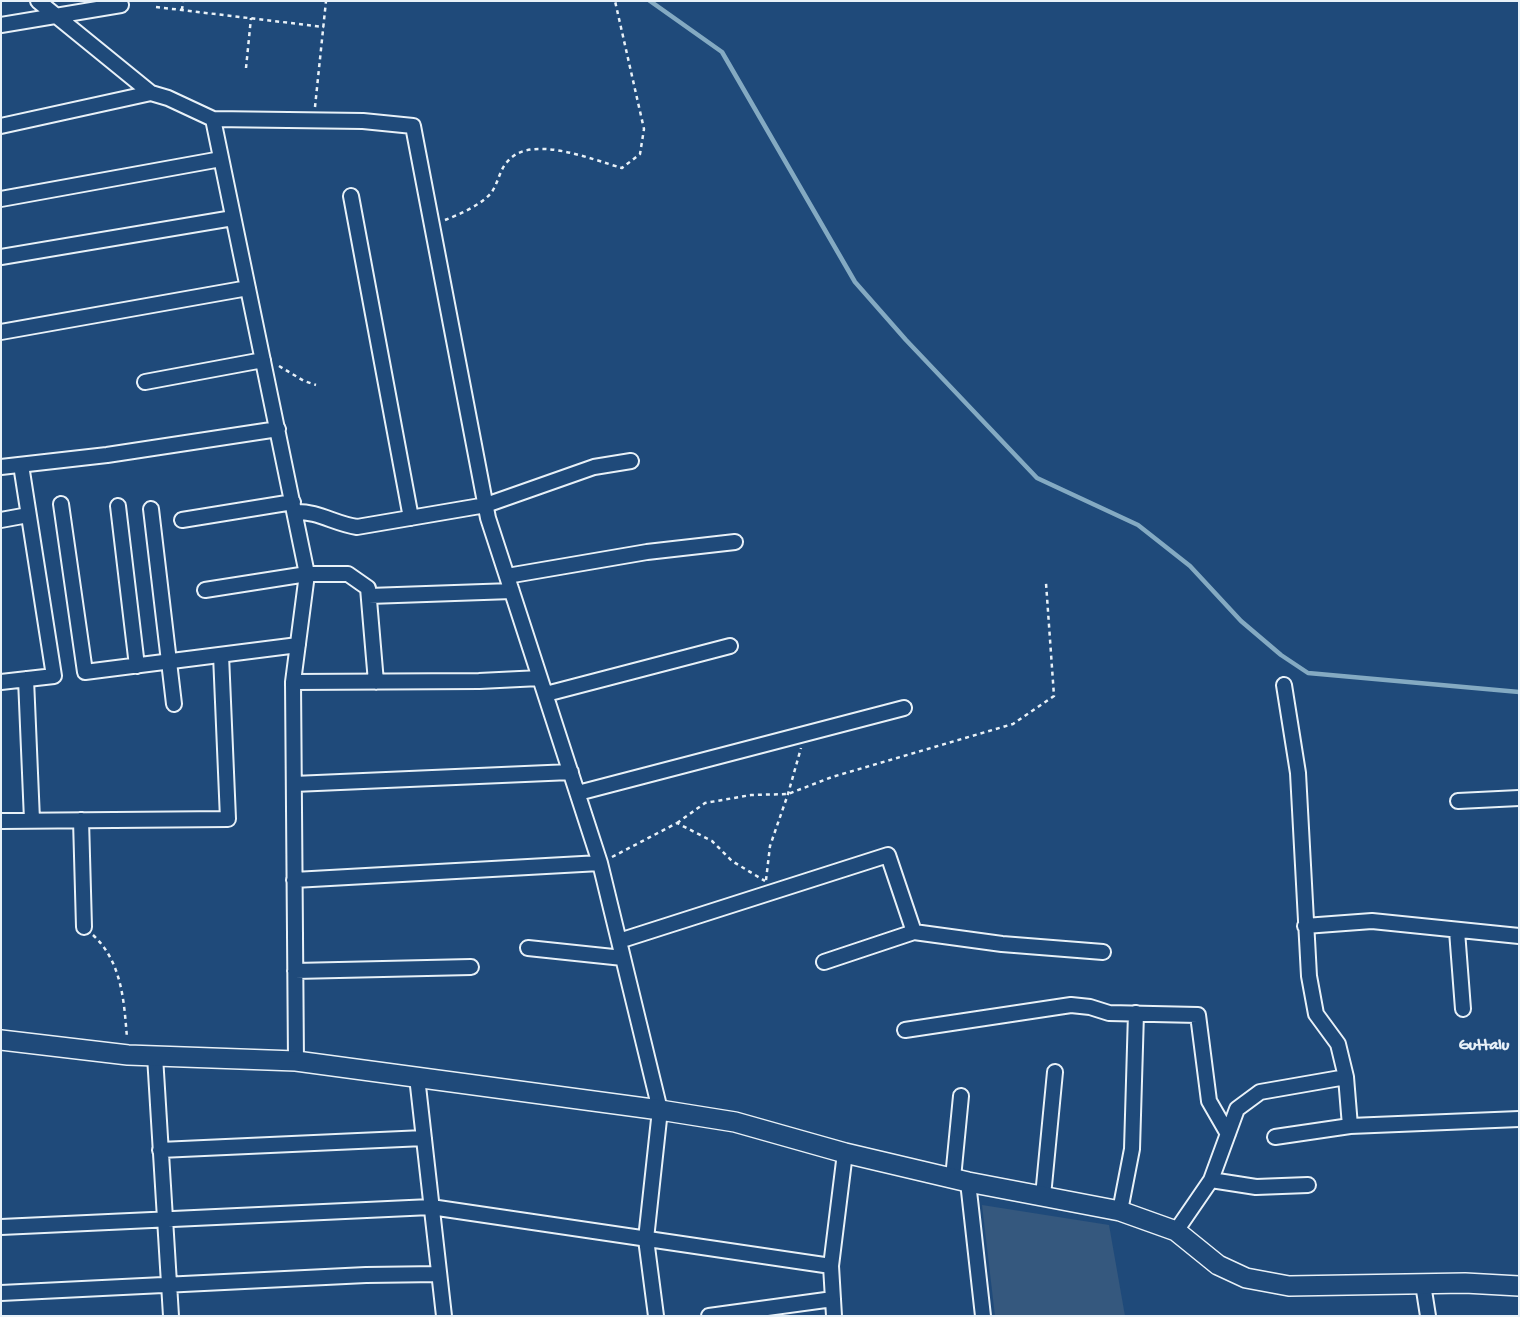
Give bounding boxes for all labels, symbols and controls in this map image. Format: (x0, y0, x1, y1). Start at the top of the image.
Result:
district label: Guttalu (1459, 1037, 1509, 1057)

